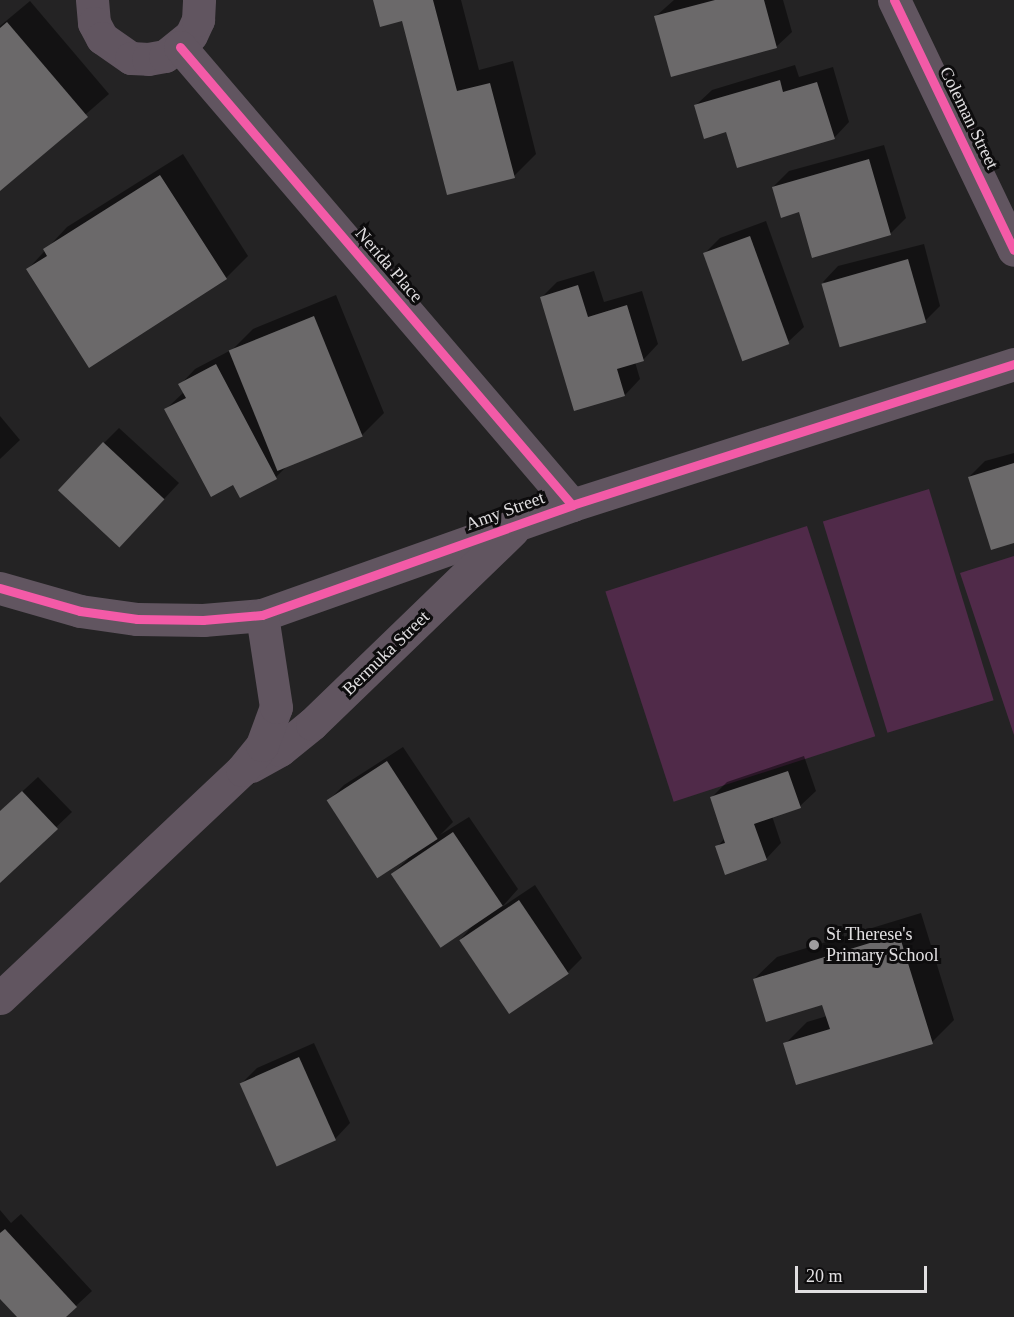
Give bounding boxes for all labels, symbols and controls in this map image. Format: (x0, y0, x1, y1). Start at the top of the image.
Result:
street label: Coleman Street (935, 63, 1003, 173)
street label: Nerida Place (351, 223, 427, 307)
street label: Amy Street (463, 487, 547, 535)
street label: Bermuka Street (338, 606, 434, 700)
place label: St Therese's Primary School (826, 924, 938, 966)
marker: St Therese's Primary School (807, 938, 821, 952)
scale bar (798, 1254, 930, 1292)
text: 20 m (806, 1266, 843, 1286)

